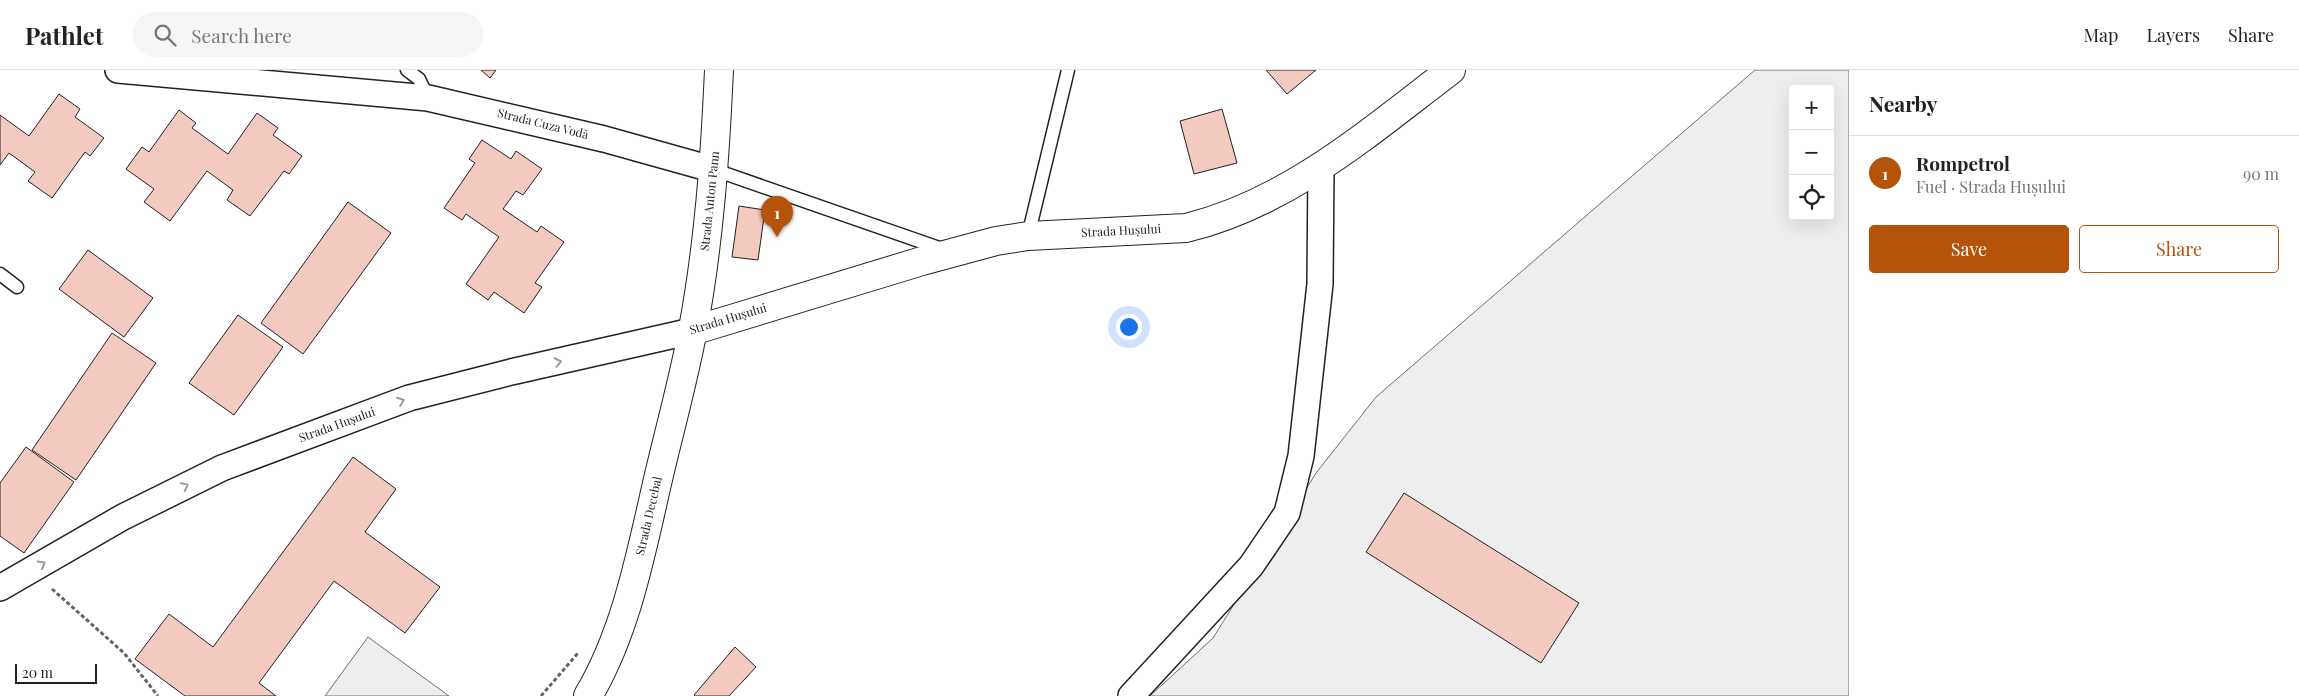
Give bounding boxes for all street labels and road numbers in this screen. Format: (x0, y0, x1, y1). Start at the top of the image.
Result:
street label: Strada Cuza Vodă (496, 104, 591, 142)
street label: Strada Anton Pann (696, 150, 722, 252)
street label: Strada Hușului (1081, 220, 1162, 240)
street label: Strada Hușului (687, 299, 769, 337)
street label: Strada Hușului (296, 403, 377, 445)
street label: Strada Decebal (631, 474, 665, 557)

